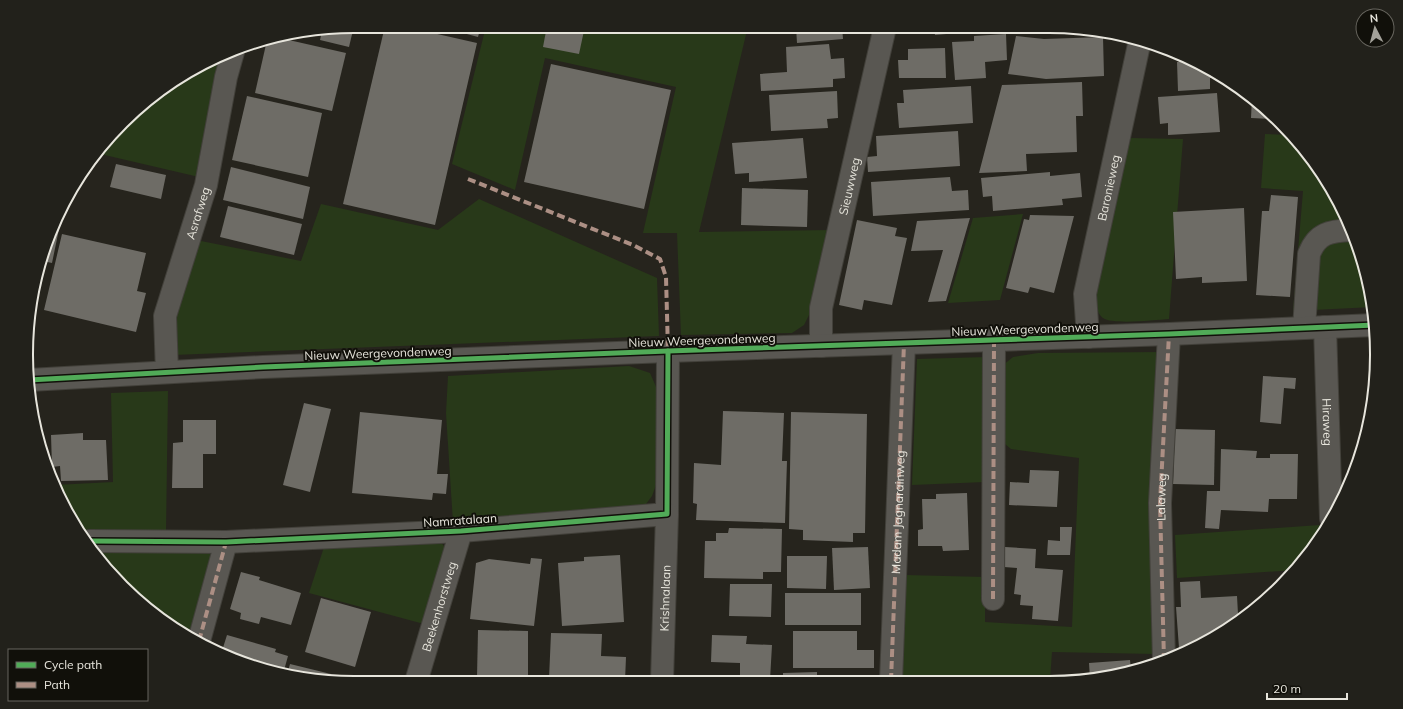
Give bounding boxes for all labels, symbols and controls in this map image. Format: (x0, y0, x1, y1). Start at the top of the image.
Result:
north arrow (1355, 8, 1395, 48)
text: N (1369, 11, 1379, 25)
street label: Baronieweg (1094, 153, 1122, 222)
street label: Sieuwweg (835, 156, 863, 216)
street label: Asrafweg (182, 185, 213, 241)
street label: Nieuw Weergevondenweg (951, 319, 1099, 339)
street label: Nieuw Weergevondenweg (628, 330, 776, 350)
street label: Nieuw Weergevondenweg (304, 343, 452, 363)
street label: Hiraweg (1320, 398, 1336, 446)
street label: Madam Jagnarainweg (888, 450, 907, 574)
street label: Lalaweg (1152, 473, 1169, 521)
street label: Namratalaan (423, 510, 497, 530)
street label: Beekenhorstweg (418, 559, 459, 653)
street label: Krishnalaan (656, 565, 673, 631)
legend (8, 649, 148, 701)
text: Cycle path (44, 657, 102, 672)
scale bar (1267, 675, 1347, 701)
text: Path (44, 677, 70, 692)
text: 20 m (1273, 681, 1301, 696)

